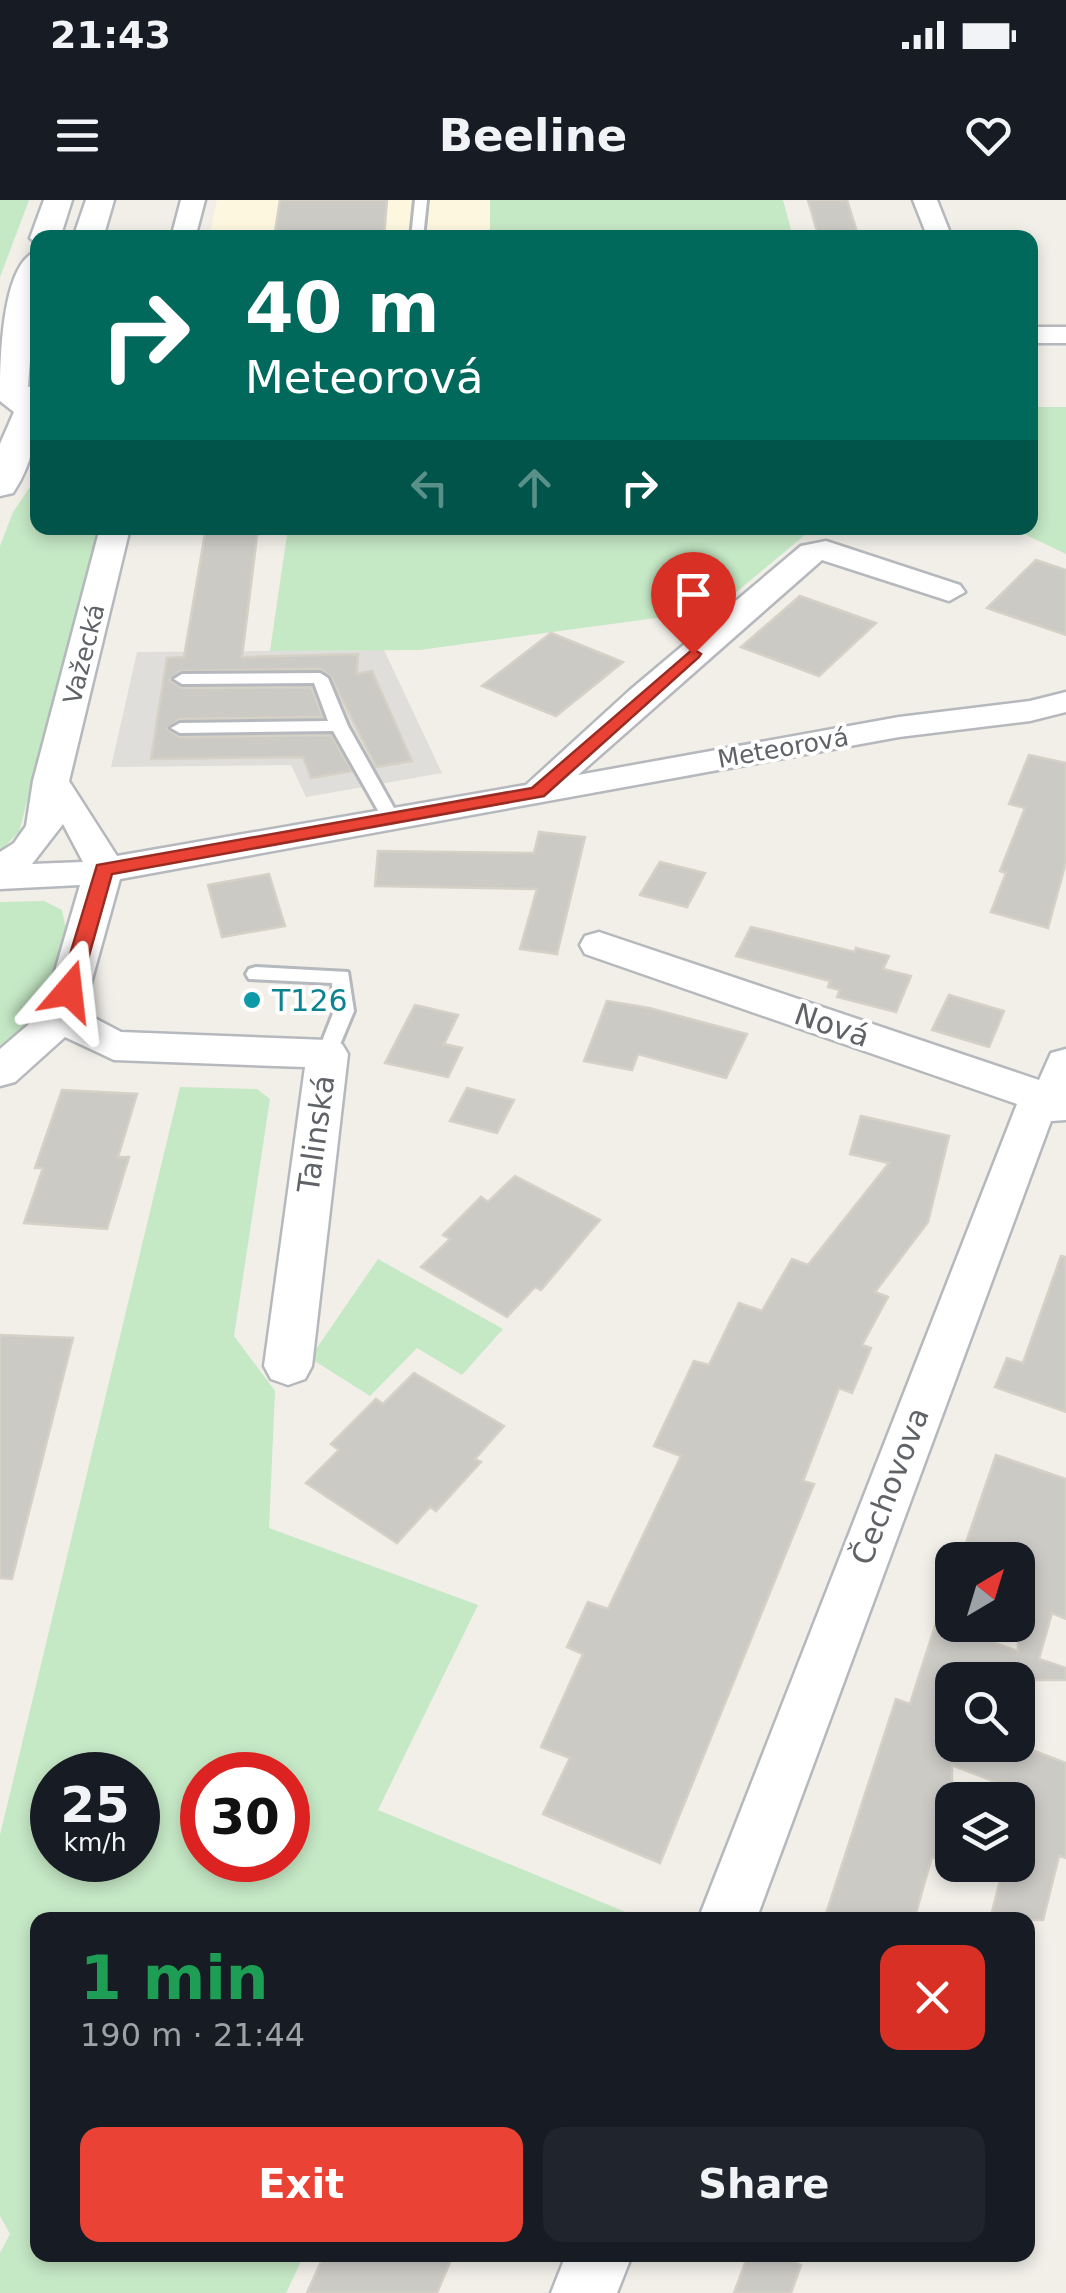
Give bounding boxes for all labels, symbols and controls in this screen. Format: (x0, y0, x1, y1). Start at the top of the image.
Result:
text: 21:43 (50, 13, 171, 57)
icon: menu (50, 108, 105, 163)
icon: heart (961, 108, 1016, 163)
text: Beeline (439, 109, 627, 162)
text: 40 m (245, 267, 440, 349)
icon: right (80, 270, 210, 400)
text: Meteorová (245, 351, 484, 404)
icon: left (402, 460, 457, 515)
icon: ahead (507, 460, 562, 515)
icon: right (612, 460, 667, 515)
pin (651, 552, 736, 655)
icon: arrive (666, 567, 721, 622)
street label: Važecká (58, 601, 110, 707)
street label: Meteorová (715, 722, 851, 774)
position arrow (17, 939, 121, 1043)
place label: T126 (271, 983, 348, 1018)
marker: T126 (241, 989, 263, 1011)
street label: Nová (790, 996, 874, 1054)
street label: Talinská (290, 1073, 342, 1196)
street label: Čechovova (843, 1402, 936, 1570)
north arrow (935, 1542, 1035, 1642)
map controls (935, 1542, 1035, 1882)
button: search (935, 1662, 1035, 1762)
speed limit sign: 30 (180, 1752, 310, 1882)
text: 25 (60, 1776, 130, 1834)
button: layers (935, 1782, 1035, 1882)
text: km/h (63, 1828, 127, 1857)
text: 1 min (80, 1943, 268, 2013)
button: close (880, 1945, 985, 2050)
text: 190 m · 21:44 (80, 2016, 305, 2054)
button: Exit (80, 2127, 523, 2242)
button: Share (543, 2127, 985, 2242)

